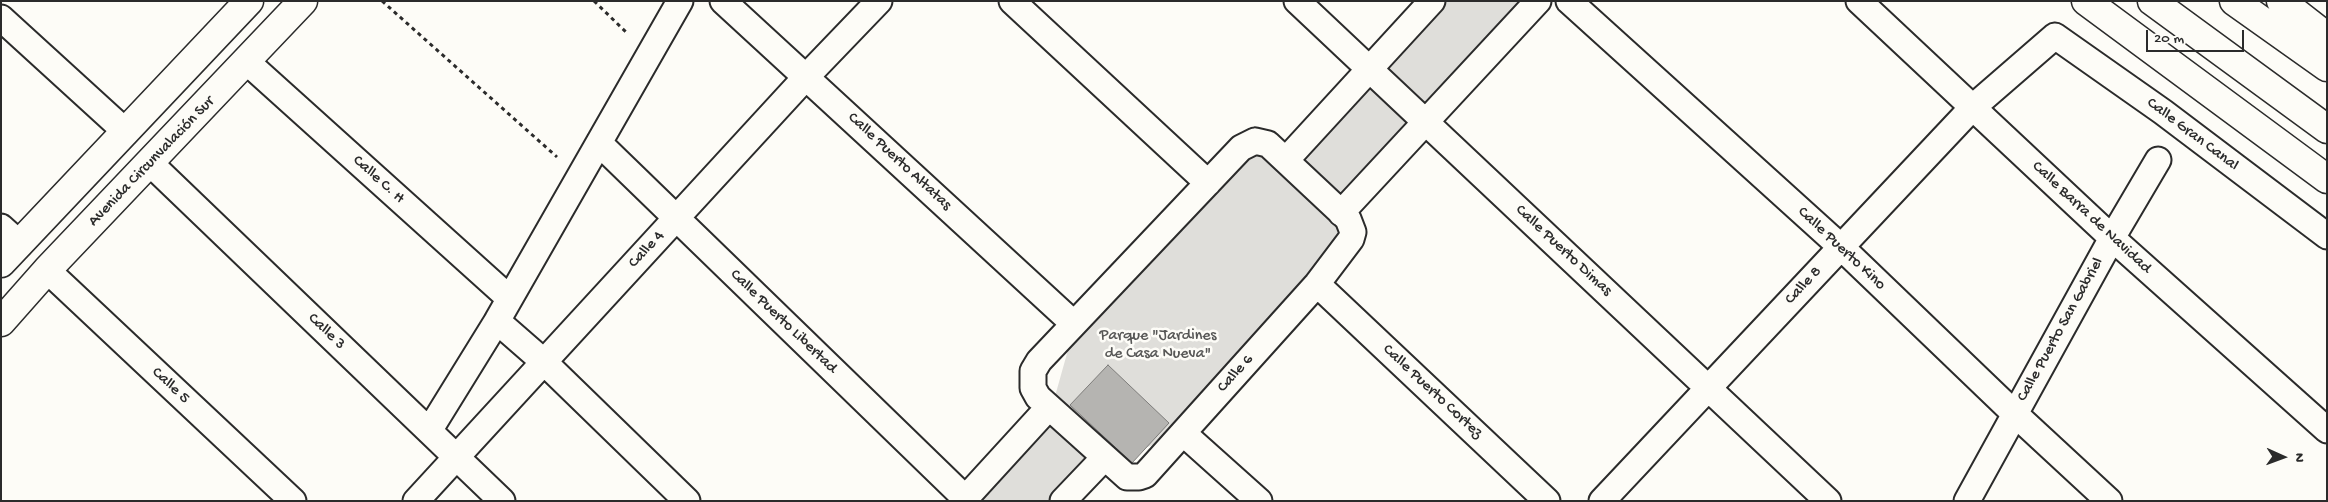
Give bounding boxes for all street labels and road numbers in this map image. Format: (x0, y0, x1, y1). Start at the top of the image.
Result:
street label: Avenida Circunvalación Sur (85, 93, 219, 231)
street label: Calle Gran Canal (2142, 94, 2242, 176)
street label: Calle Puerto Altatas (843, 109, 955, 215)
street label: Calle C. H (348, 152, 408, 208)
street label: Calle Barra de Navidad (2027, 158, 2155, 278)
street label: Calle Puerto Dimas (1511, 201, 1615, 301)
street label: Calle Puerto Kino (1793, 203, 1889, 295)
street label: Calle 4 (625, 227, 669, 273)
street label: Calle Puerto San Gabriel (2013, 255, 2109, 405)
street label: Calle 8 (1781, 263, 1827, 309)
street label: Calle Puerto Libertad (725, 266, 841, 378)
street label: Calle 3 (303, 309, 349, 355)
street label: Calle Puerto Cortez (1378, 341, 1486, 443)
street label: Calle 6 (1214, 351, 1258, 397)
street label: Calle 5 (147, 364, 193, 408)

